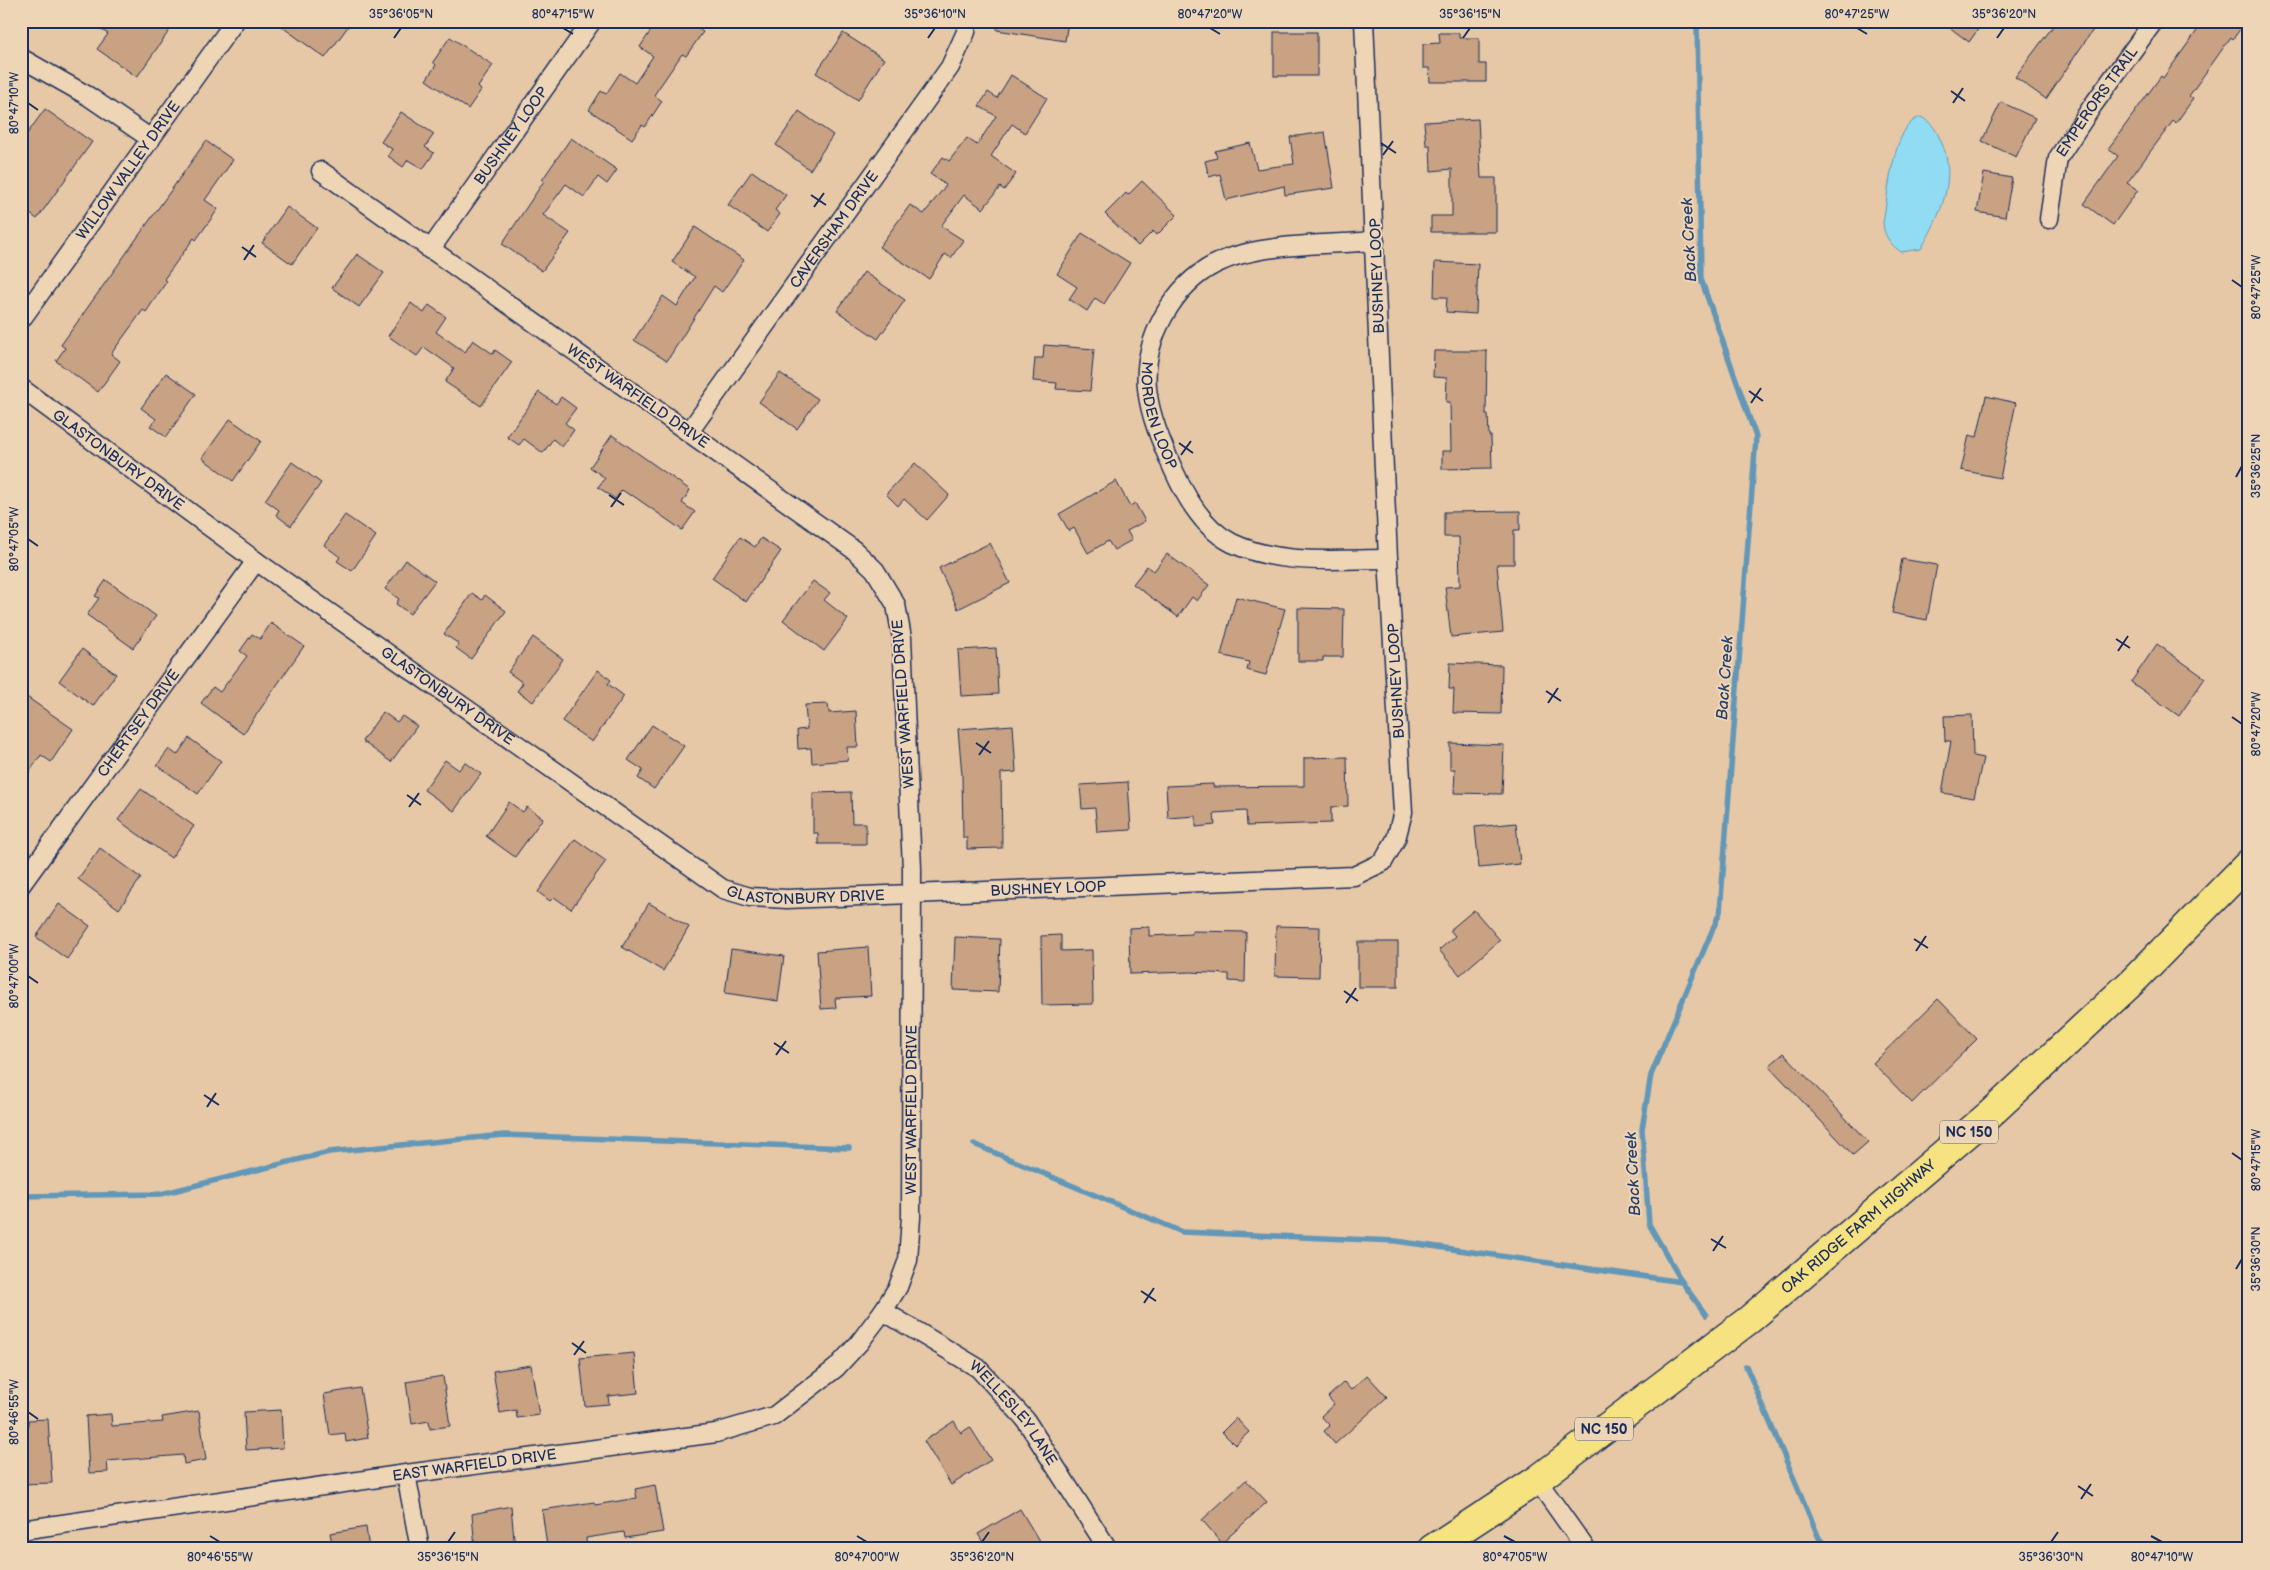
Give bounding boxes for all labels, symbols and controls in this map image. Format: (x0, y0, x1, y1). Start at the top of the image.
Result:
text: 35°36'05"N (369, 7, 433, 22)
text: 80°47'15"W (532, 7, 594, 22)
text: 35°36'10"N (904, 7, 966, 22)
text: 80°47'20"W (1177, 7, 1243, 22)
text: 35°36'15"N (1439, 7, 1501, 22)
text: 80°47'25"W (1825, 7, 1889, 22)
text: 35°36'20"N (1972, 7, 2036, 22)
street label: EMPERORS TRAIL (2052, 43, 2142, 161)
text: 80°47'10"W (7, 72, 22, 134)
street label: BUSHNEY LOOP (470, 83, 553, 189)
street label: WILLOW VALLEY DRIVE (72, 97, 185, 244)
street label: CAVERSHAM DRIVE (786, 167, 883, 292)
water label: Back Creek (1678, 196, 1701, 282)
street label: BUSHNEY LOOP (1366, 217, 1389, 334)
text: 80°47'25"W (2249, 255, 2264, 319)
street label: WEST WARFIELD DRIVE (563, 340, 713, 453)
street label: MORDEN LOOP (1136, 361, 1181, 473)
street label: GLASTONBURY DRIVE (49, 405, 188, 515)
text: 35°36'25"N (2249, 434, 2264, 498)
text: 80°47'05"W (7, 507, 22, 571)
street label: WEST WARFIELD DRIVE (888, 619, 919, 789)
street label: BUSHNEY LOOP (1384, 622, 1409, 739)
water label: Back Creek (1713, 634, 1738, 721)
street label: GLASTONBURY DRIVE (377, 643, 518, 750)
street label: CHERTSEY DRIVE (93, 666, 184, 781)
text: 80°47'20"W (2249, 691, 2264, 757)
street label: BUSHNEY LOOP (990, 877, 1107, 901)
street label: GLASTONBURY DRIVE (724, 882, 885, 909)
text: 80°47'00"W (7, 943, 22, 1009)
street label: WEST WARFIELD DRIVE (902, 1025, 922, 1195)
road number: NC 150 (1940, 1120, 1998, 1144)
text: 80°47'15"W (2249, 1129, 2264, 1191)
water label: Back Creek (1622, 1130, 1645, 1216)
street label: OAK RIDGE FARM HIGHWAY (1777, 1156, 1940, 1298)
text: 35°36'30"N (2249, 1227, 2264, 1291)
street label: WELLESLEY LANE (966, 1356, 1061, 1469)
text: 80°46'55"W (7, 1379, 22, 1445)
road number: NC 150 (1575, 1418, 1633, 1440)
street label: EAST WARFIELD DRIVE (391, 1445, 558, 1486)
text: 80°46'55"W (187, 1550, 253, 1565)
text: 35°36'15"N (417, 1550, 479, 1565)
text: 80°47'00"W (834, 1550, 900, 1565)
text: 35°36'20"N (950, 1550, 1014, 1565)
text: 80°47'05"W (1483, 1550, 1547, 1565)
text: 35°36'30"N (2019, 1550, 2083, 1565)
text: 80°47'10"W (2131, 1550, 2193, 1565)

